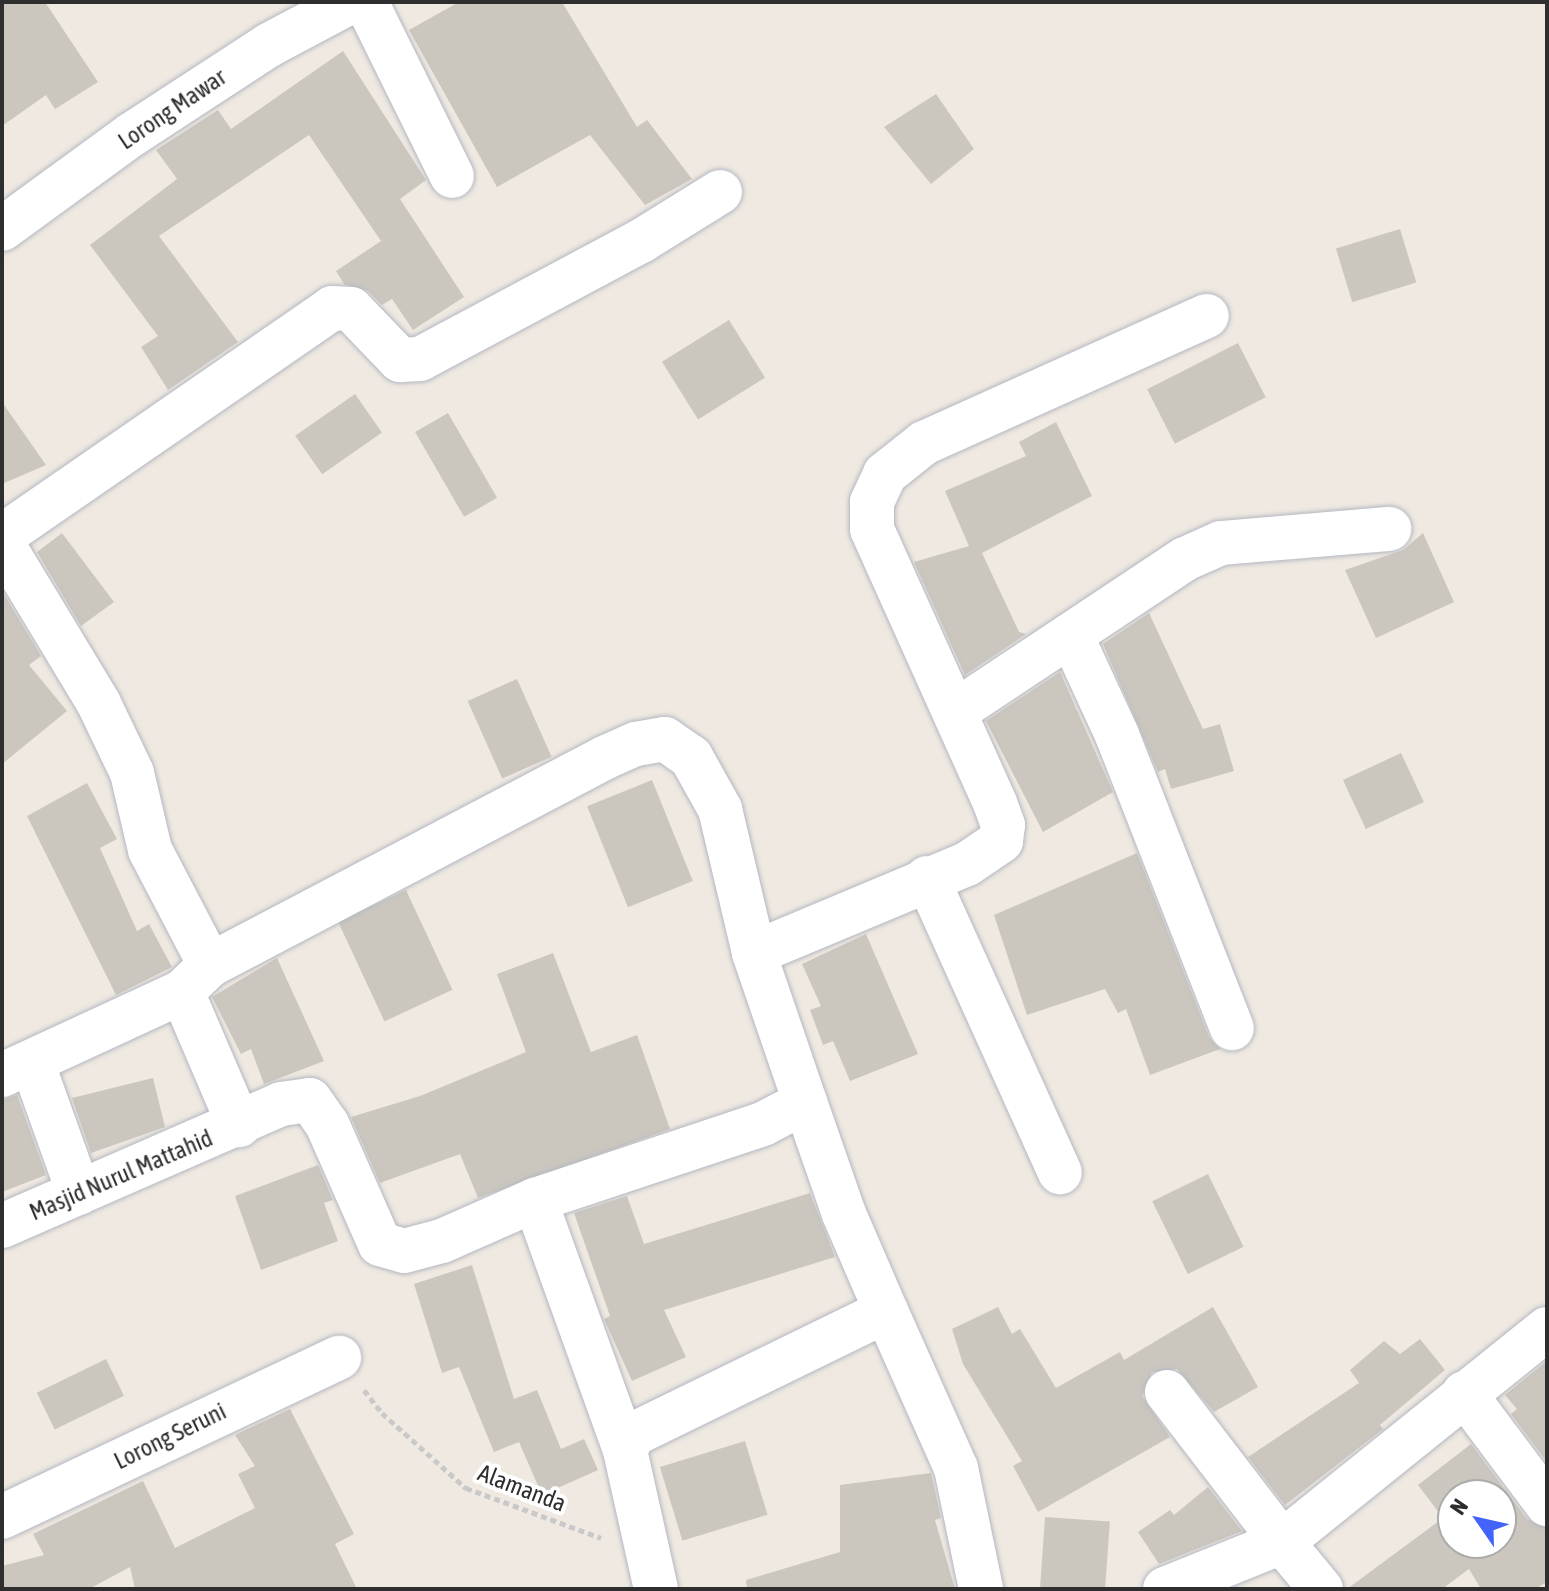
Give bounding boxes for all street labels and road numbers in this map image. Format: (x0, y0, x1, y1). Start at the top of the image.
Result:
street label: Lorong Mawar (113, 62, 231, 156)
street label: Masjid Nurul Mattahid (25, 1123, 217, 1227)
street label: Lorong Seruni (109, 1397, 231, 1475)
street label: Alamanda (474, 1458, 570, 1518)

